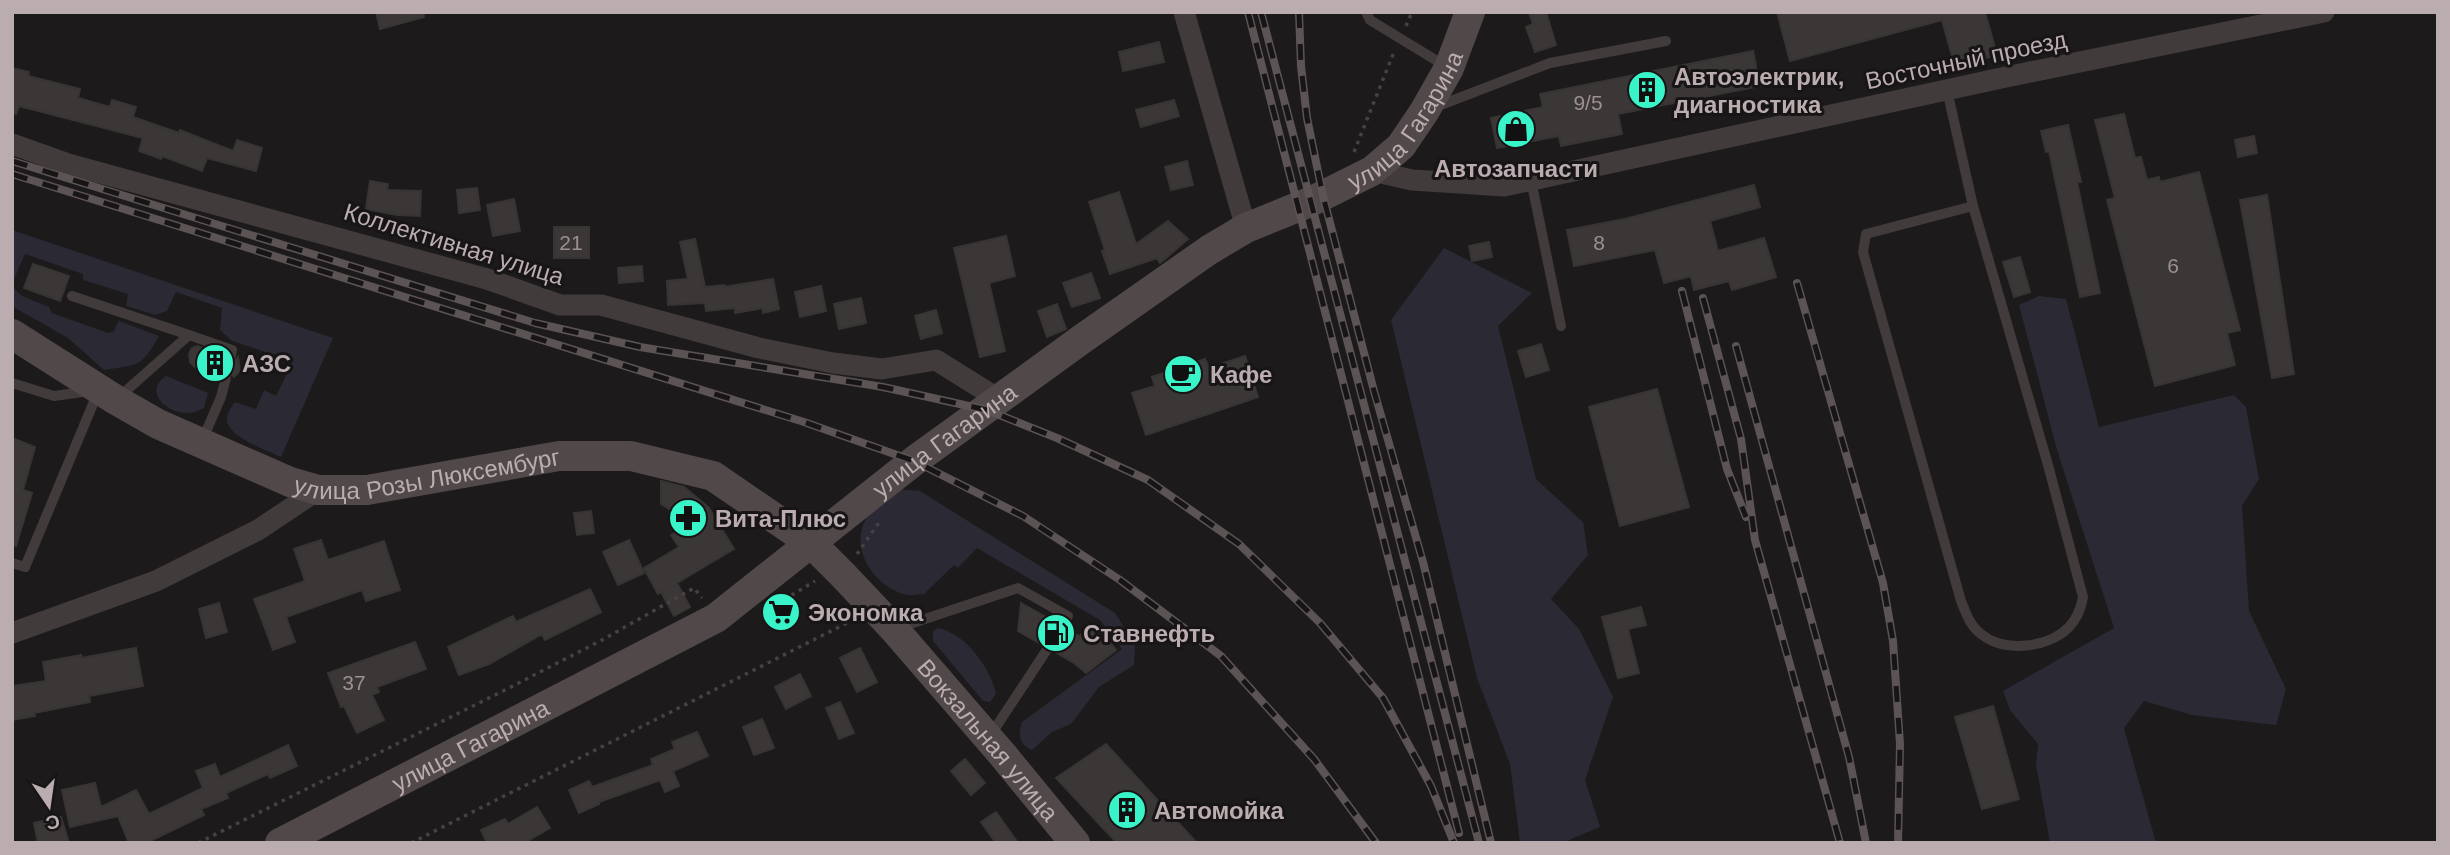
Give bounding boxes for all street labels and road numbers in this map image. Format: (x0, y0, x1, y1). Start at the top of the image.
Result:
street label: Восточный проезд (1863, 25, 2069, 95)
street label: улица Гагарина (1343, 47, 1468, 195)
street label: Коллективная улица (341, 198, 568, 290)
street label: улица Гагарина (867, 377, 1022, 502)
street label: улица Розы Люксембург (291, 443, 562, 504)
street label: Вокзальная улица (912, 653, 1065, 826)
street label: улица Гагарина (387, 693, 554, 796)

